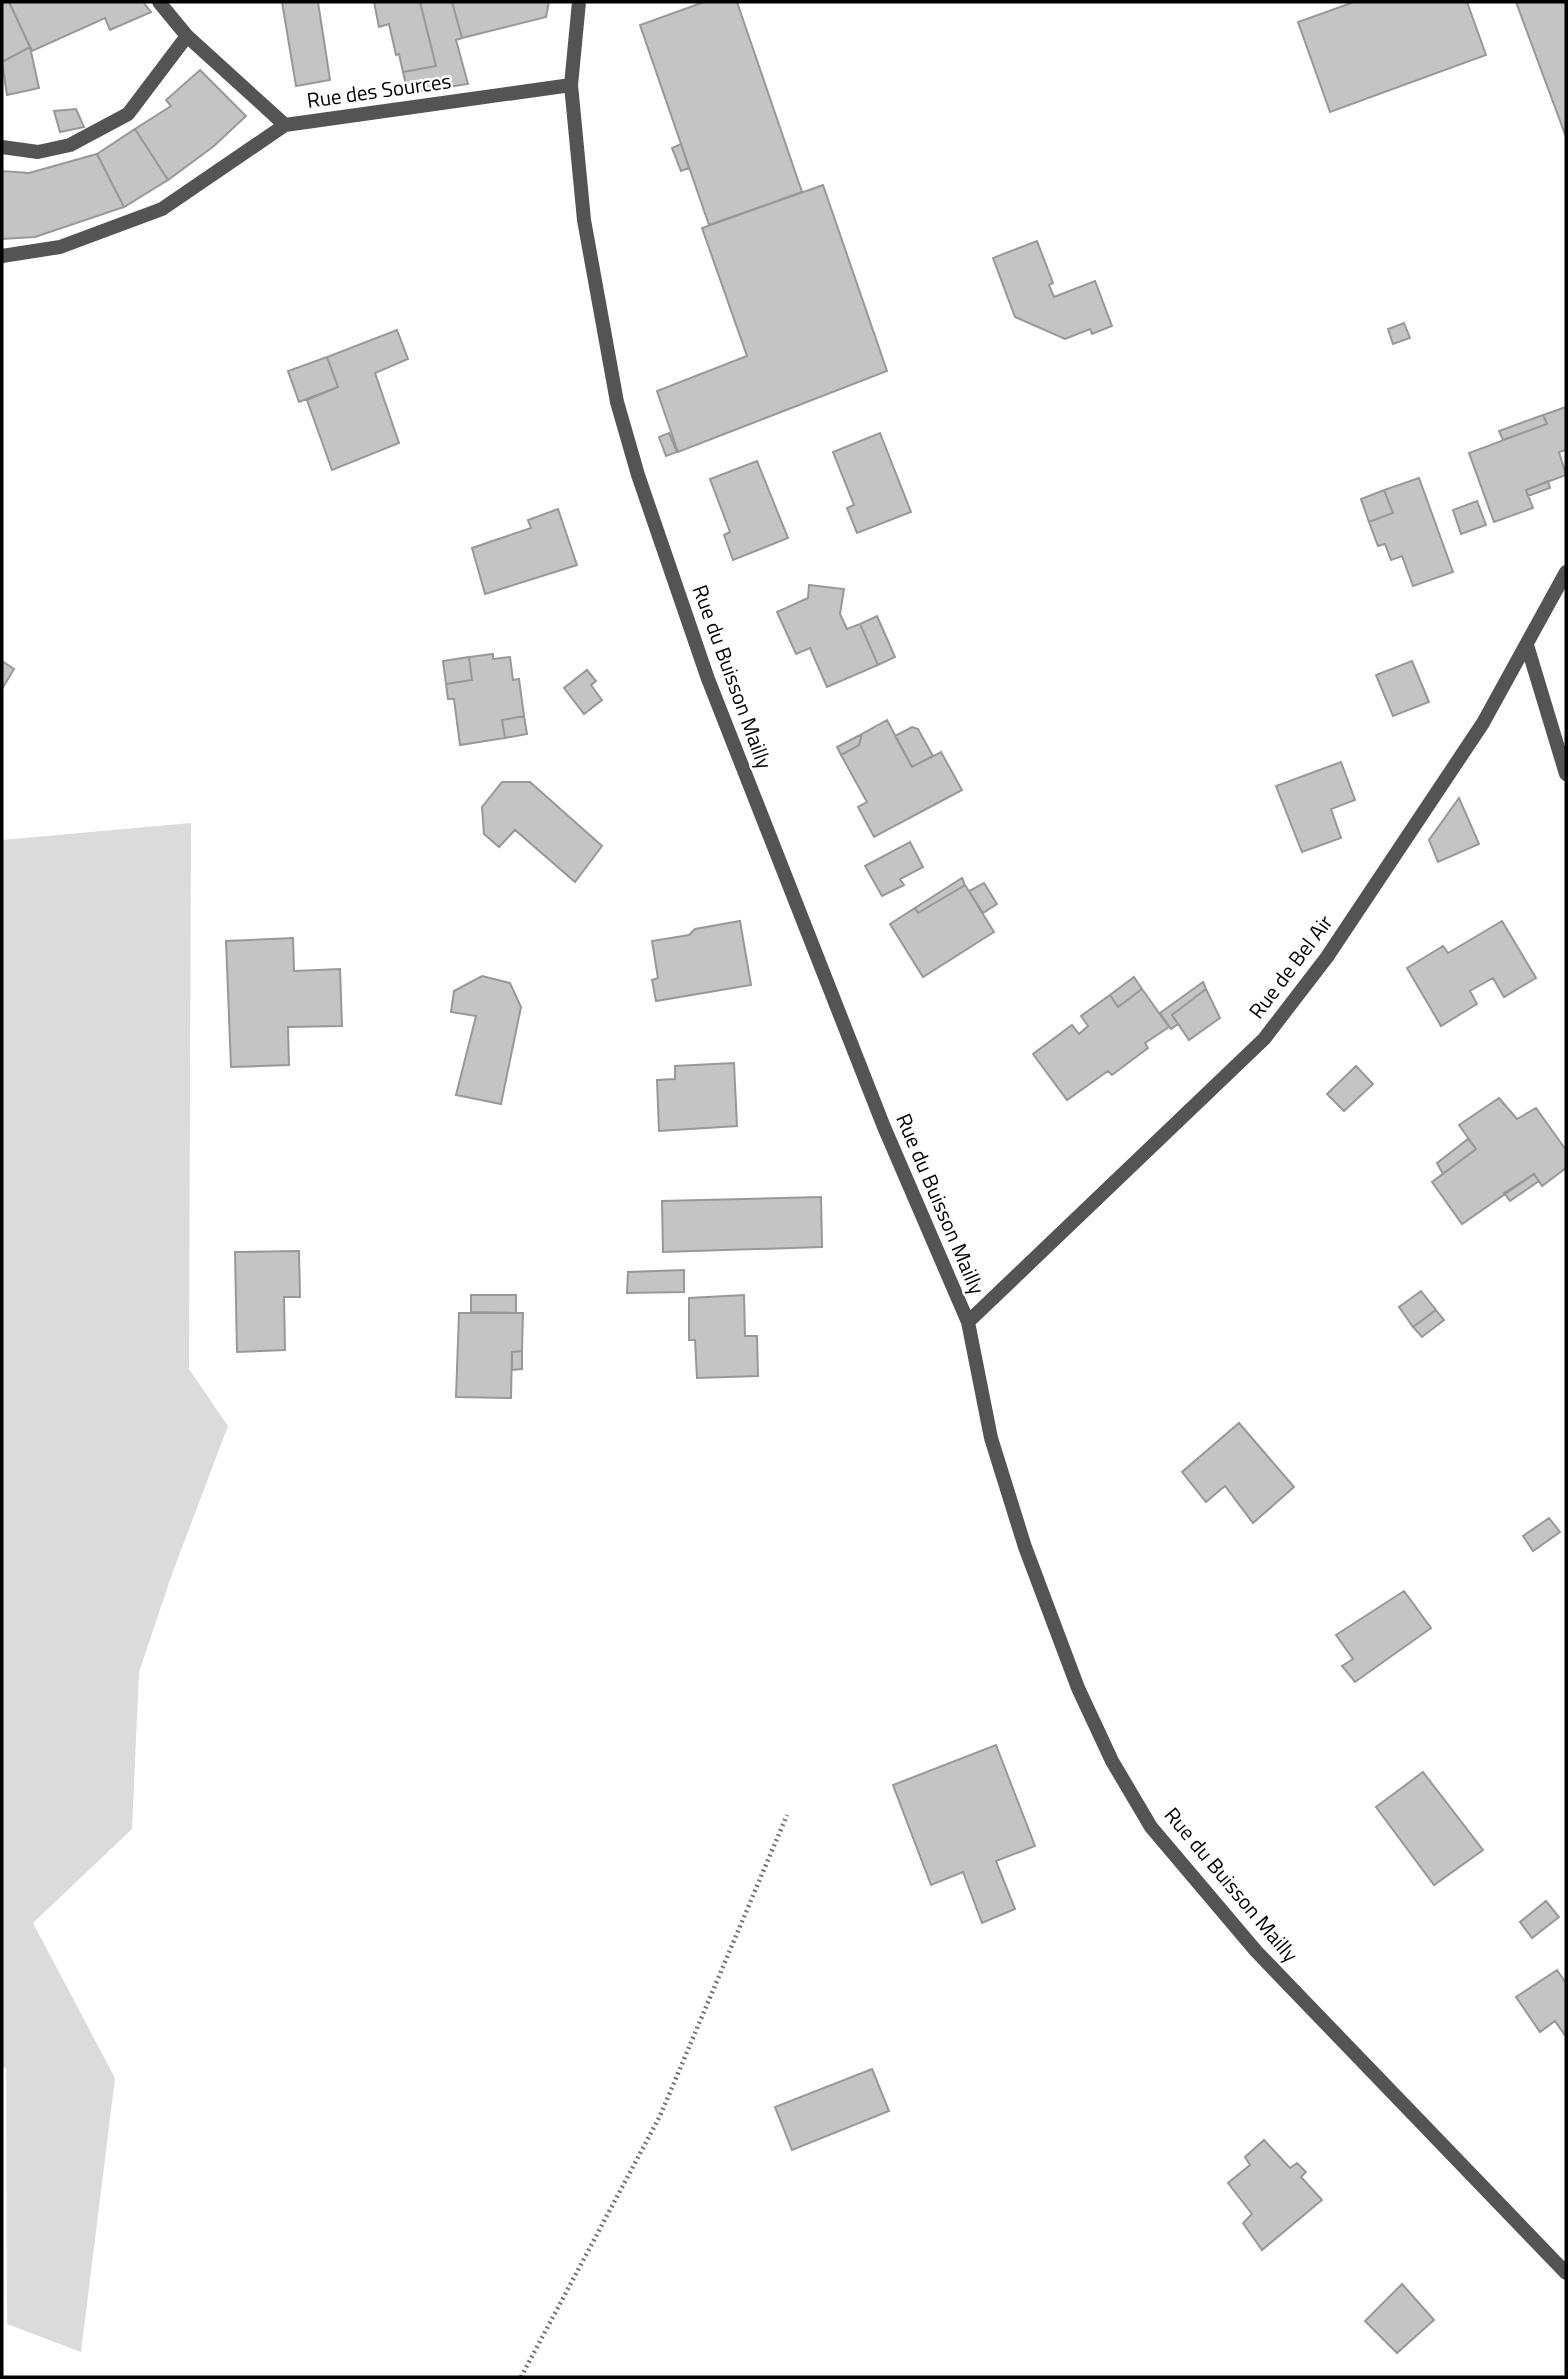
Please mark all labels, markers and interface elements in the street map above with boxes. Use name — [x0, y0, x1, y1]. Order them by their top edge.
street label: Rue des Sources — [305, 64, 453, 116]
street label: Rue du Buisson Mailly — [685, 580, 781, 773]
street label: Rue de Bel Air — [1240, 908, 1340, 1025]
street label: Rue du Buisson Mailly — [888, 1108, 994, 1299]
street label: Rue du Buisson Mailly — [1157, 1800, 1306, 1969]

